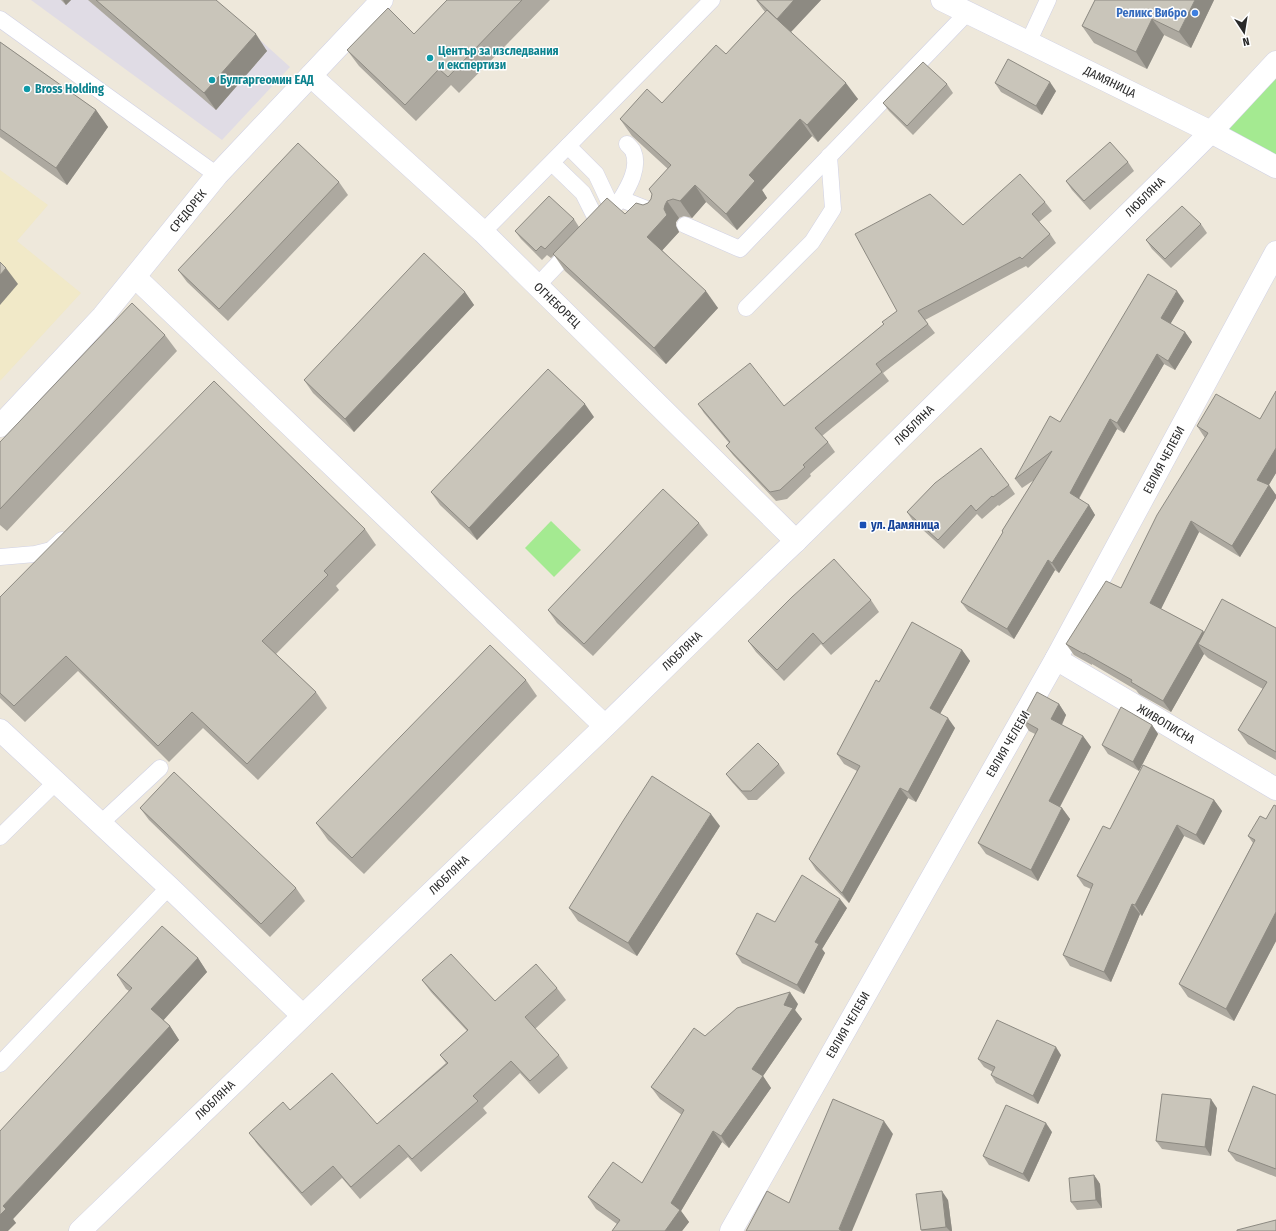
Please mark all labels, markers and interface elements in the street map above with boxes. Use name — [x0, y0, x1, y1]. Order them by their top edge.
place label: Реликс Вибро — [1116, 6, 1188, 20]
marker: Реликс Вибро — [1190, 8, 1200, 18]
north arrow — [1224, 12, 1264, 52]
text: N — [1241, 34, 1251, 48]
place label: Център за изследвания и експертизи — [438, 44, 559, 72]
marker: Център за изследвания и експертизи — [425, 53, 435, 63]
street label: ДАМЯНИЦА — [1081, 63, 1139, 101]
place label: Булгаргеомин ЕАД — [220, 73, 314, 87]
marker: Булгаргеомин ЕАД — [207, 75, 217, 85]
place label: Bross Holding — [35, 82, 104, 96]
marker: Bross Holding — [22, 84, 32, 94]
street label: ЛЮБЛЯНА — [1122, 174, 1168, 220]
street label: СРЕДОРЕК — [167, 186, 210, 235]
street label: ОГНЕБОРЕЦ — [531, 279, 583, 331]
street label: ЛЮБЛЯНА — [891, 402, 937, 448]
street label: ЕВЛИЯ ЧЕЛЕБИ — [1140, 424, 1188, 496]
place label: ул. Дамяница — [870, 518, 940, 532]
marker: ул. Дамяница — [858, 520, 868, 530]
street label: ЛЮБЛЯНА — [659, 628, 705, 673]
street label: ЖИВОПИСНА — [1135, 701, 1198, 747]
street label: ЕВЛИЯ ЧЕЛЕБИ — [983, 708, 1033, 780]
street label: ЛЮБЛЯНА — [426, 852, 472, 897]
street label: ЕВЛИЯ ЧЕЛЕБИ — [823, 989, 873, 1061]
street label: ЛЮБЛЯНА — [192, 1077, 238, 1122]

